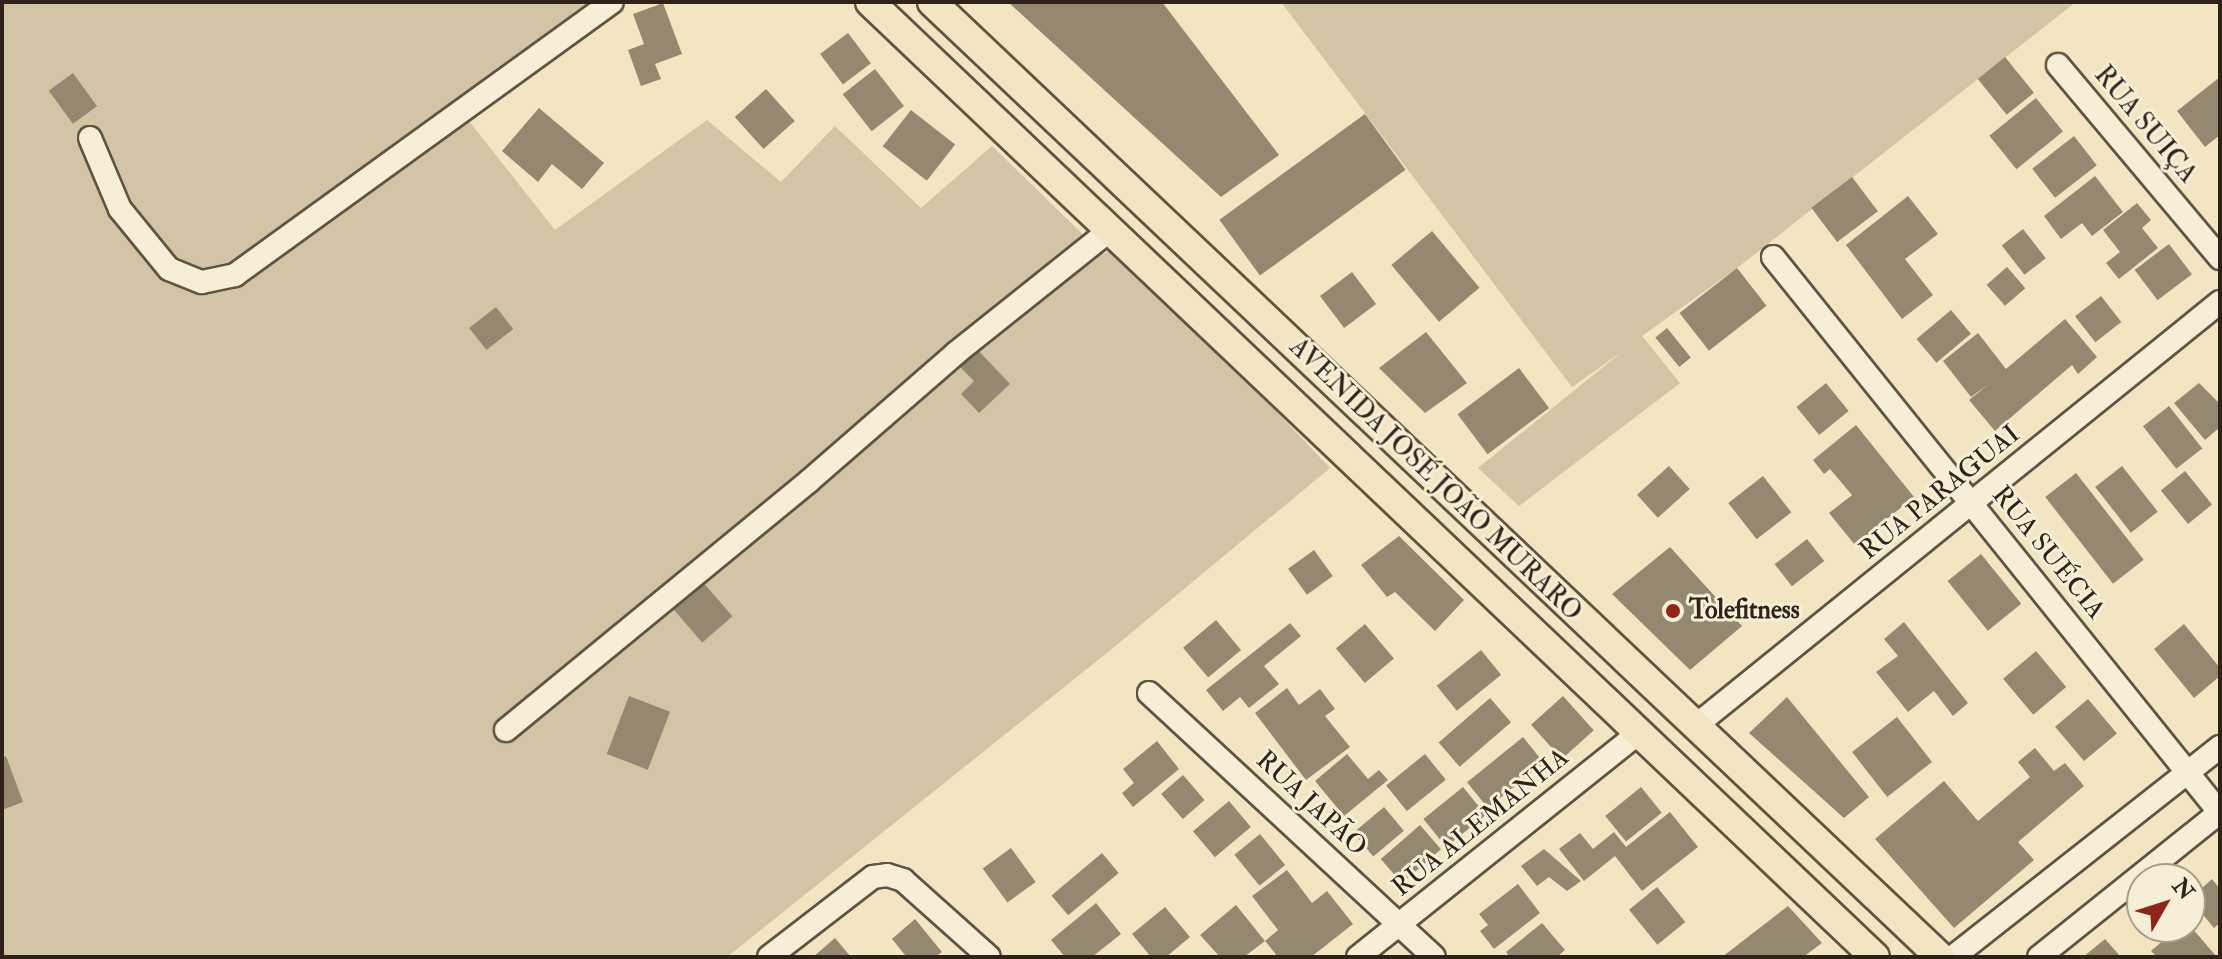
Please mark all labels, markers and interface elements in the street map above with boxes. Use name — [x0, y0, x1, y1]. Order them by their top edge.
street label: RUA SUIÇA — [2087, 60, 2203, 190]
street label: AVENIDA JOSÉ JOÃO MURARO — [1282, 332, 1588, 628]
street label: RUA PARAGUAI — [1854, 419, 2026, 567]
street label: RUA SUÉCIA — [1985, 480, 2111, 626]
place label: Tolefitness — [1689, 595, 1800, 627]
marker: Tolefitness — [1664, 602, 1682, 620]
street label: RUA ALEMANHA — [1387, 742, 1575, 904]
street label: RUA JAPÃO — [1249, 745, 1373, 863]
north arrow — [2126, 863, 2206, 943]
text: N — [2166, 873, 2200, 906]

